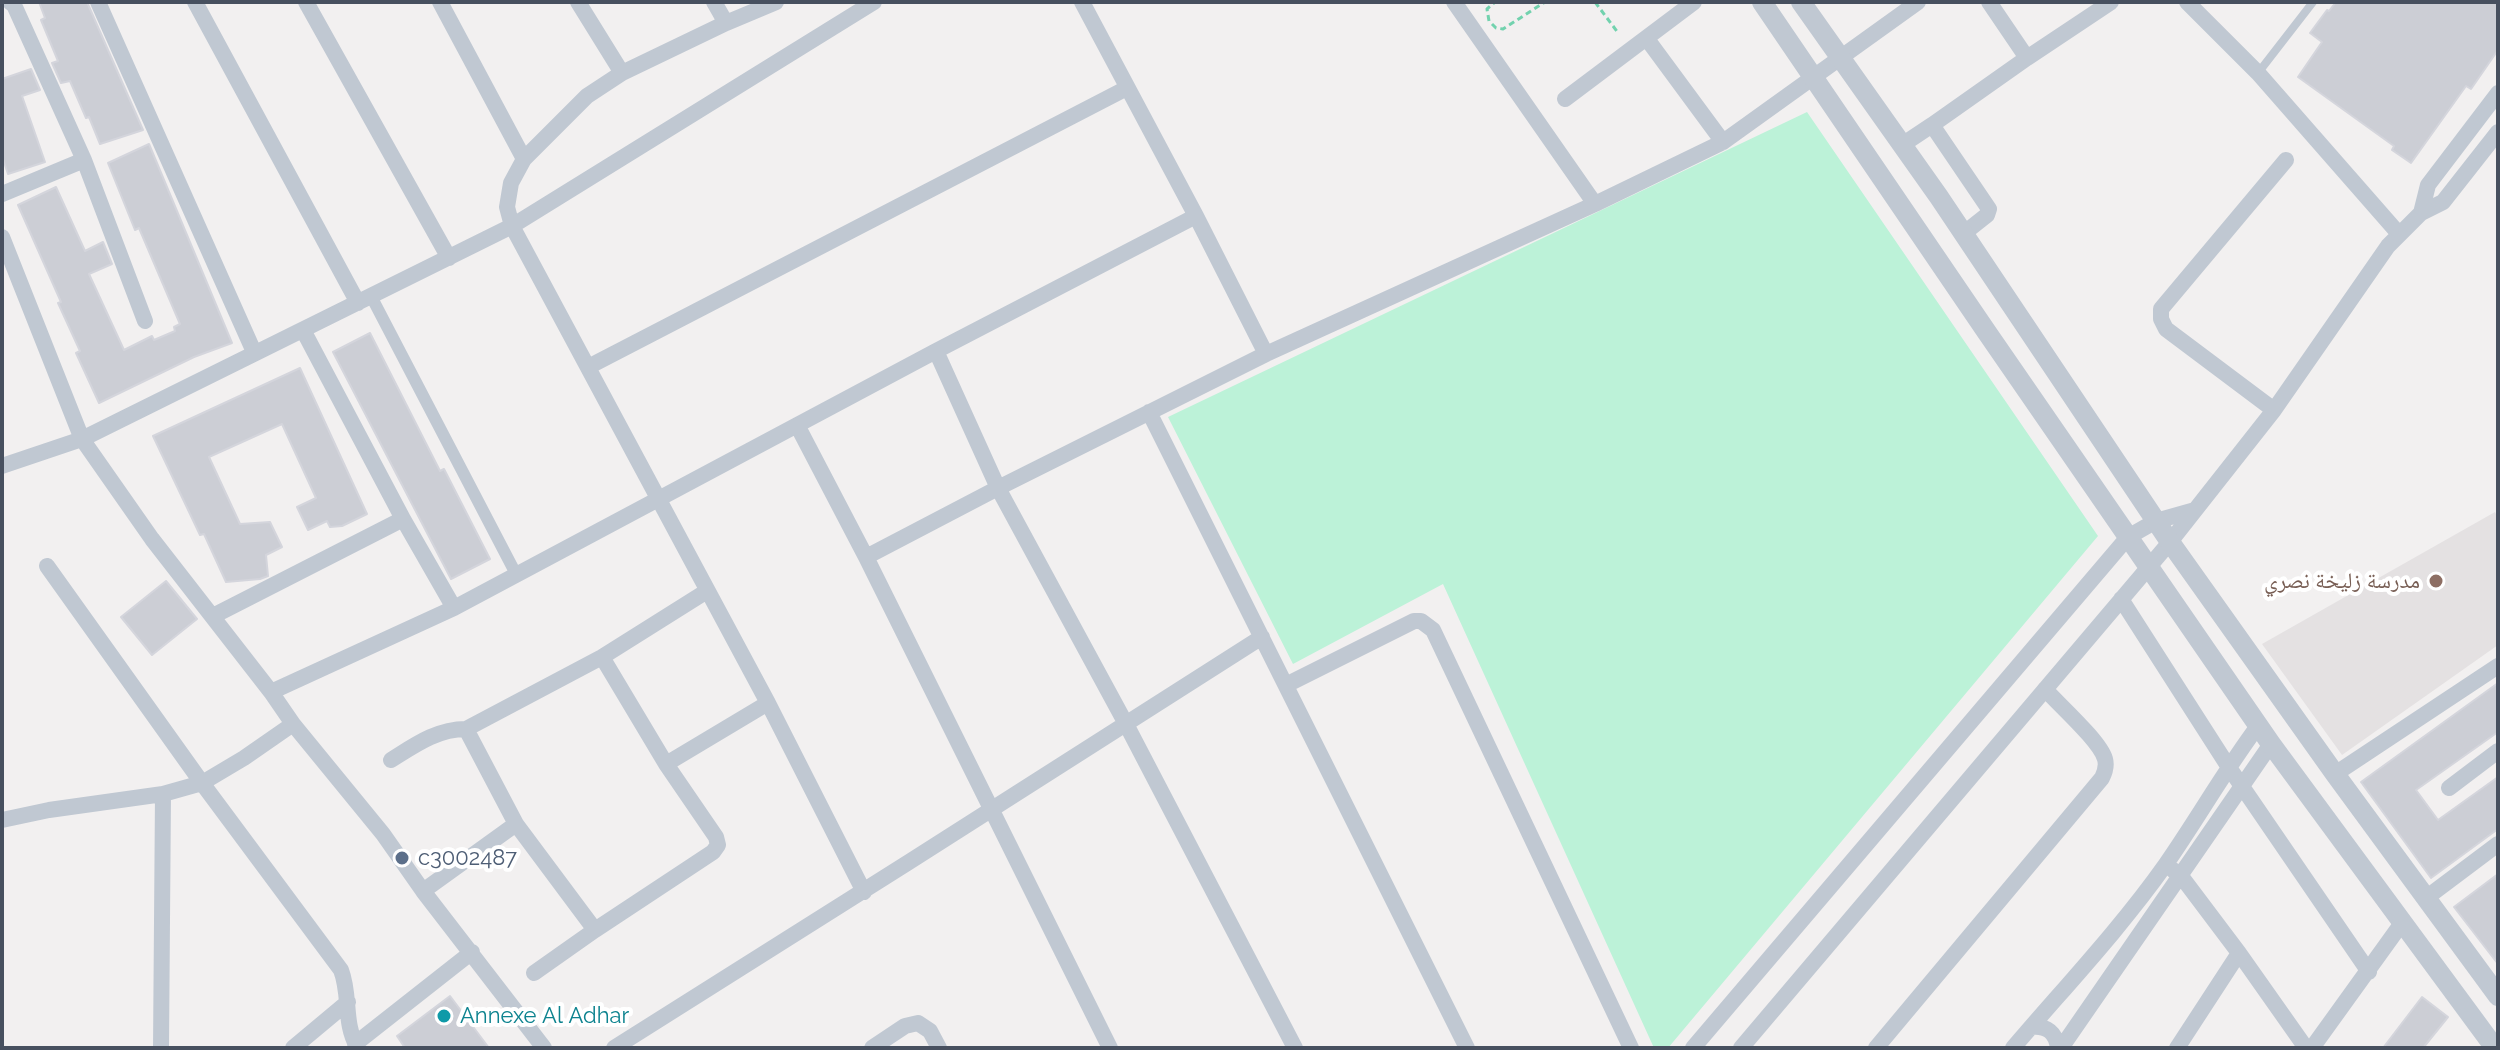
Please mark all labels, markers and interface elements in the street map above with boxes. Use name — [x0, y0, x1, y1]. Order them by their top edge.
place label: مدرسة زليخة نصري — [2264, 568, 2420, 594]
marker: مدرسة زليخة نصري — [2427, 572, 2445, 590]
place label: c3002487 — [418, 845, 517, 871]
marker: c3002487 — [393, 849, 411, 867]
place label: Annexe Al Adhar — [460, 1003, 629, 1029]
marker: Annexe Al Adhar — [435, 1007, 453, 1025]

